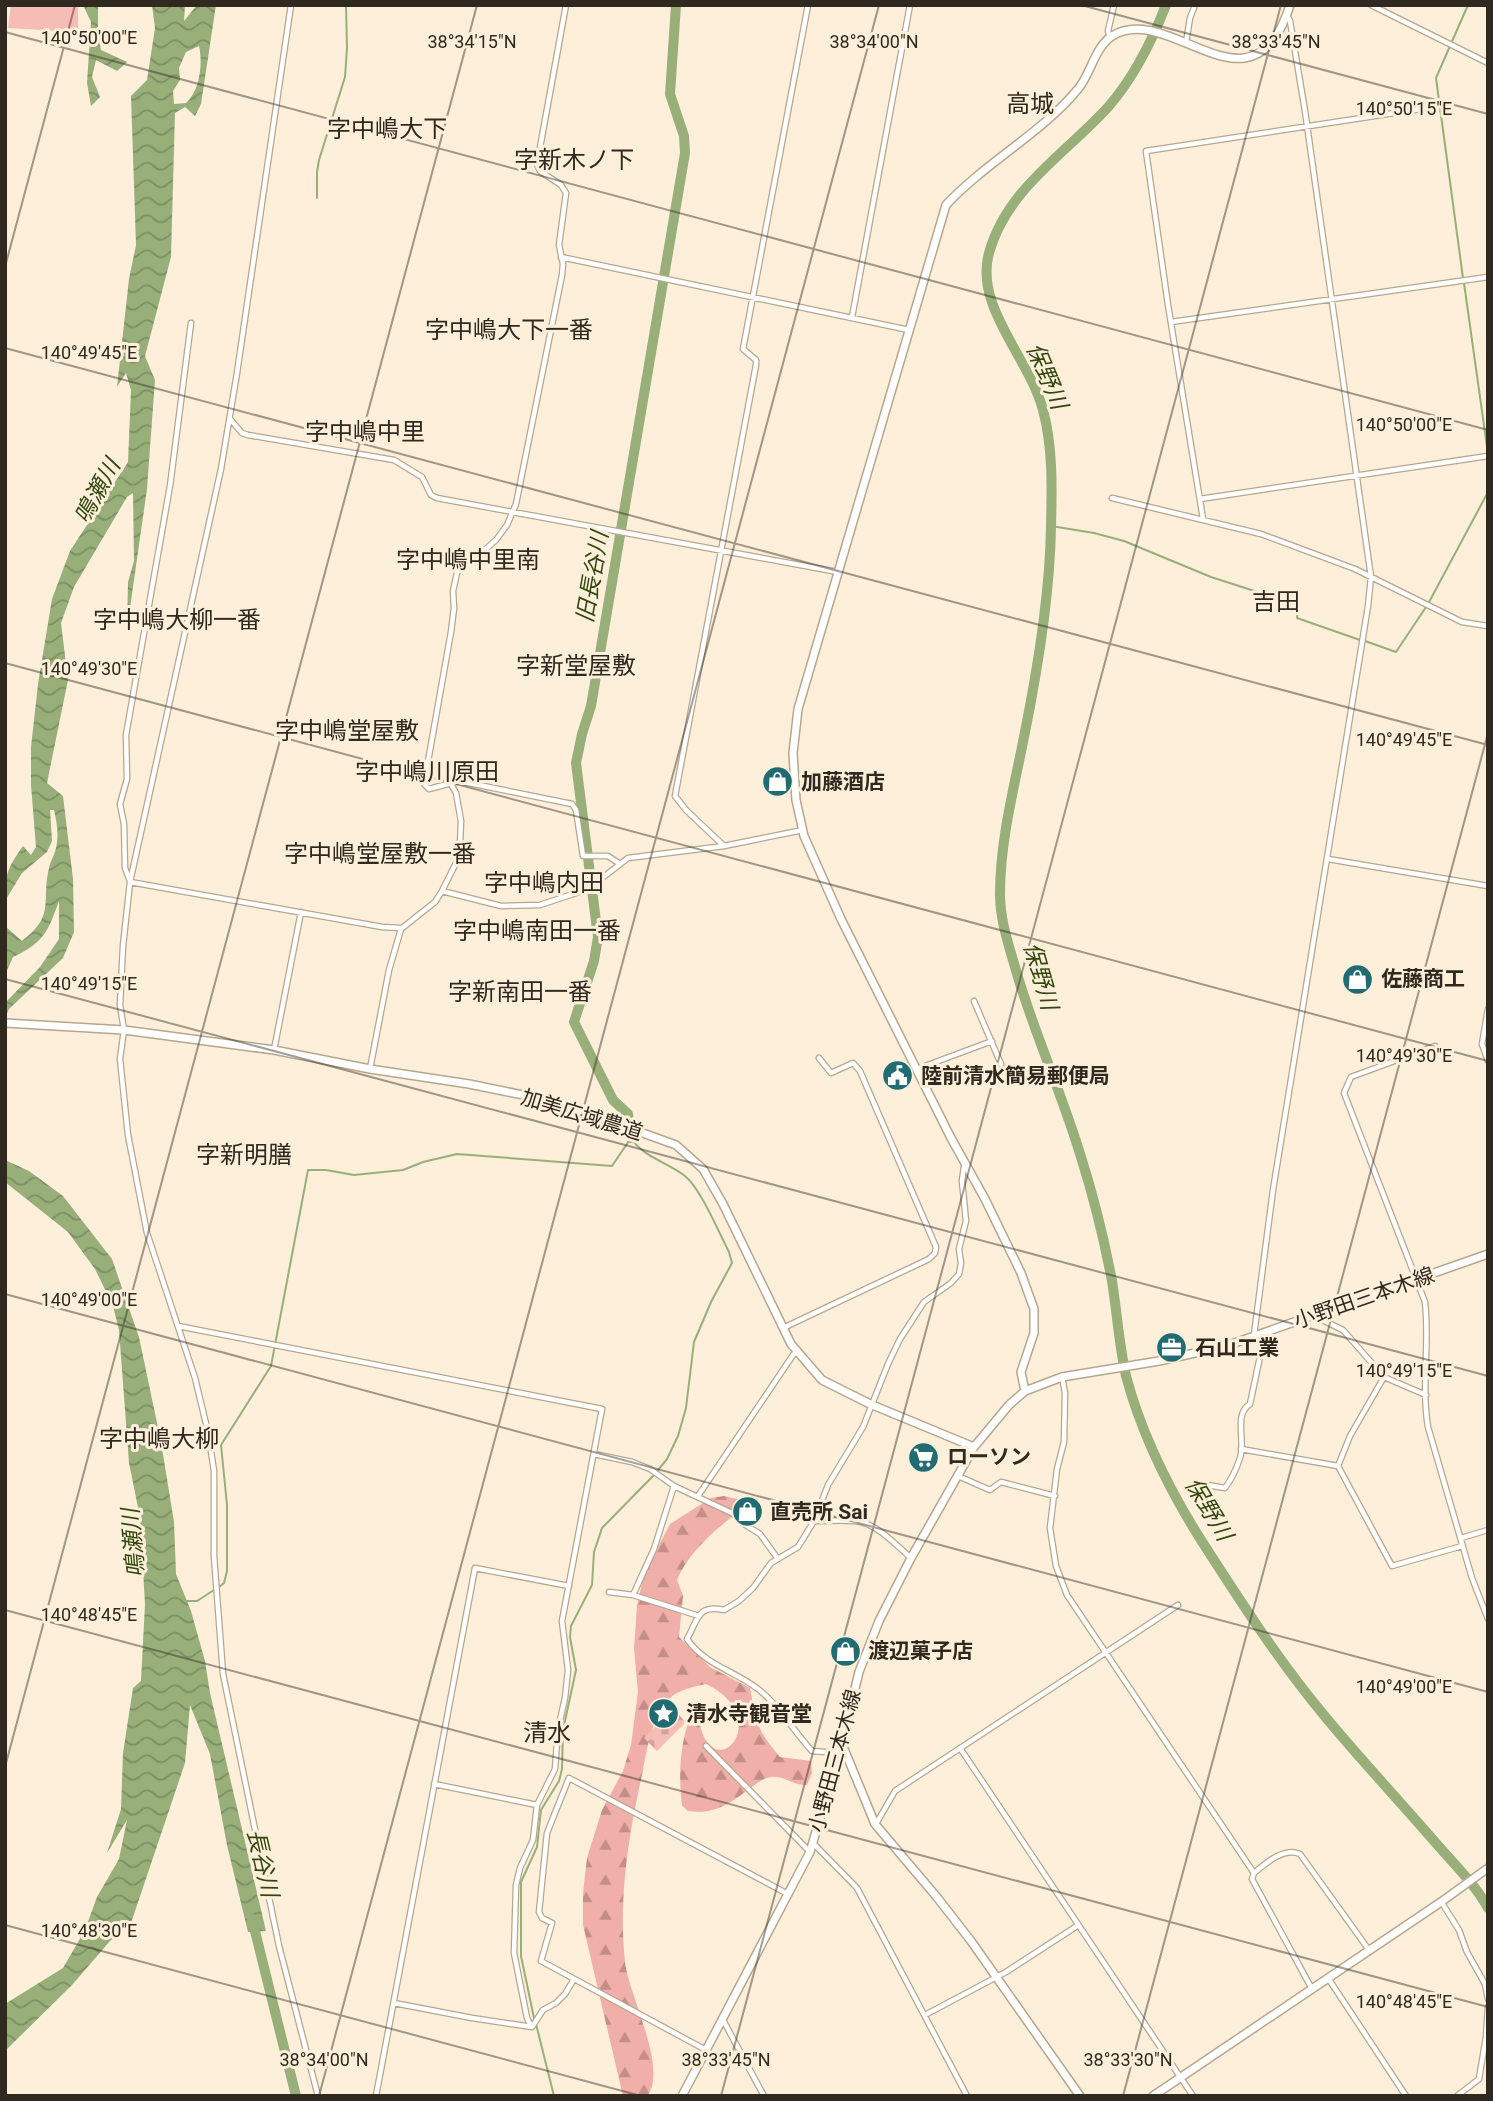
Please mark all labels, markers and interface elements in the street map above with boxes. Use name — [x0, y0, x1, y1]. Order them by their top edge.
text: 140°50'00"E — [41, 27, 137, 48]
text: 38°34'15"N — [427, 31, 517, 52]
text: 38°34'00"N — [829, 31, 919, 52]
text: 38°33'45"N — [1231, 31, 1321, 52]
district label: 高城 — [1006, 90, 1054, 118]
text: 140°50'15"E — [1356, 98, 1452, 119]
district label: 字中嶋大下 — [327, 115, 447, 143]
district label: 字新木ノ下 — [514, 146, 634, 174]
district label: 字中嶋大下一番 — [425, 316, 593, 344]
water label: 保野川 — [1021, 339, 1074, 416]
text: 140°49'45"E — [41, 342, 137, 363]
text: 140°50'00"E — [1356, 414, 1452, 435]
district label: 字中嶋中里 — [305, 418, 425, 446]
water label: 鳴瀬川 — [69, 452, 127, 528]
water label: 旧長谷川 — [571, 526, 614, 625]
district label: 字中嶋中里南 — [396, 546, 540, 574]
district label: 吉田 — [1252, 588, 1300, 616]
district label: 字中嶋大柳一番 — [93, 606, 261, 634]
district label: 字新堂屋敷 — [516, 652, 636, 680]
text: 140°49'30"E — [41, 658, 137, 679]
district label: 字中嶋堂屋敷 — [275, 717, 419, 745]
text: 140°49'45"E — [1356, 729, 1452, 750]
district label: 字中嶋川原田 — [355, 758, 499, 786]
shop icon: 加藤酒店 — [761, 765, 795, 799]
place label: 加藤酒店 — [801, 770, 885, 794]
district label: 字中嶋堂屋敷一番 — [284, 840, 476, 868]
district label: 字中嶋内田 — [484, 869, 604, 897]
district label: 字中嶋南田一番 — [453, 917, 621, 945]
water label: 保野川 — [1018, 939, 1064, 1016]
shop icon: 佐藤商工 — [1341, 962, 1375, 996]
place label: 佐藤商工 — [1381, 967, 1465, 991]
text: 140°49'15"E — [41, 973, 137, 994]
district label: 字新南田一番 — [448, 978, 592, 1006]
text: 140°49'30"E — [1356, 1045, 1452, 1066]
public building icon: 陸前清水簡易郵便局 — [881, 1059, 915, 1093]
place label: 陸前清水簡易郵便局 — [921, 1064, 1110, 1088]
street label: 加美広域農道 — [518, 1085, 646, 1145]
district label: 字新明膳 — [196, 1141, 292, 1169]
street label: 小野田三本木線 — [1291, 1263, 1437, 1333]
text: 140°49'00"E — [41, 1289, 137, 1310]
office icon: 石山工業 — [1155, 1331, 1189, 1365]
place label: 石山工業 — [1195, 1336, 1279, 1360]
text: 140°49'15"E — [1356, 1360, 1452, 1381]
district label: 字中嶋大柳 — [99, 1425, 219, 1453]
supermarket icon: ローソン — [907, 1440, 941, 1474]
place label: ローソン — [947, 1445, 1031, 1469]
water label: 保野川 — [1179, 1473, 1239, 1548]
shop icon: 直売所 Sai — [730, 1495, 764, 1529]
place label: 直売所 Sai — [770, 1500, 868, 1524]
water label: 鳴瀬川 — [117, 1504, 150, 1579]
text: 140°48'45"E — [41, 1604, 137, 1625]
shop icon: 渡辺菓子店 — [828, 1634, 862, 1668]
place label: 渡辺菓子店 — [868, 1639, 973, 1663]
text: 140°49'00"E — [1356, 1676, 1452, 1697]
street label: 小野田三本木線 — [804, 1687, 866, 1835]
place icon: 清水寺観音堂 — [646, 1697, 680, 1731]
place label: 清水寺観音堂 — [686, 1702, 812, 1726]
district label: 清水 — [523, 1719, 571, 1747]
water label: 長谷川 — [242, 1826, 284, 1903]
text: 140°48'30"E — [41, 1920, 137, 1941]
text: 140°48'45"E — [1356, 1991, 1452, 2012]
text: 38°34'00"N — [279, 2049, 369, 2070]
text: 38°33'45"N — [681, 2049, 771, 2070]
text: 38°33'30"N — [1083, 2049, 1173, 2070]

